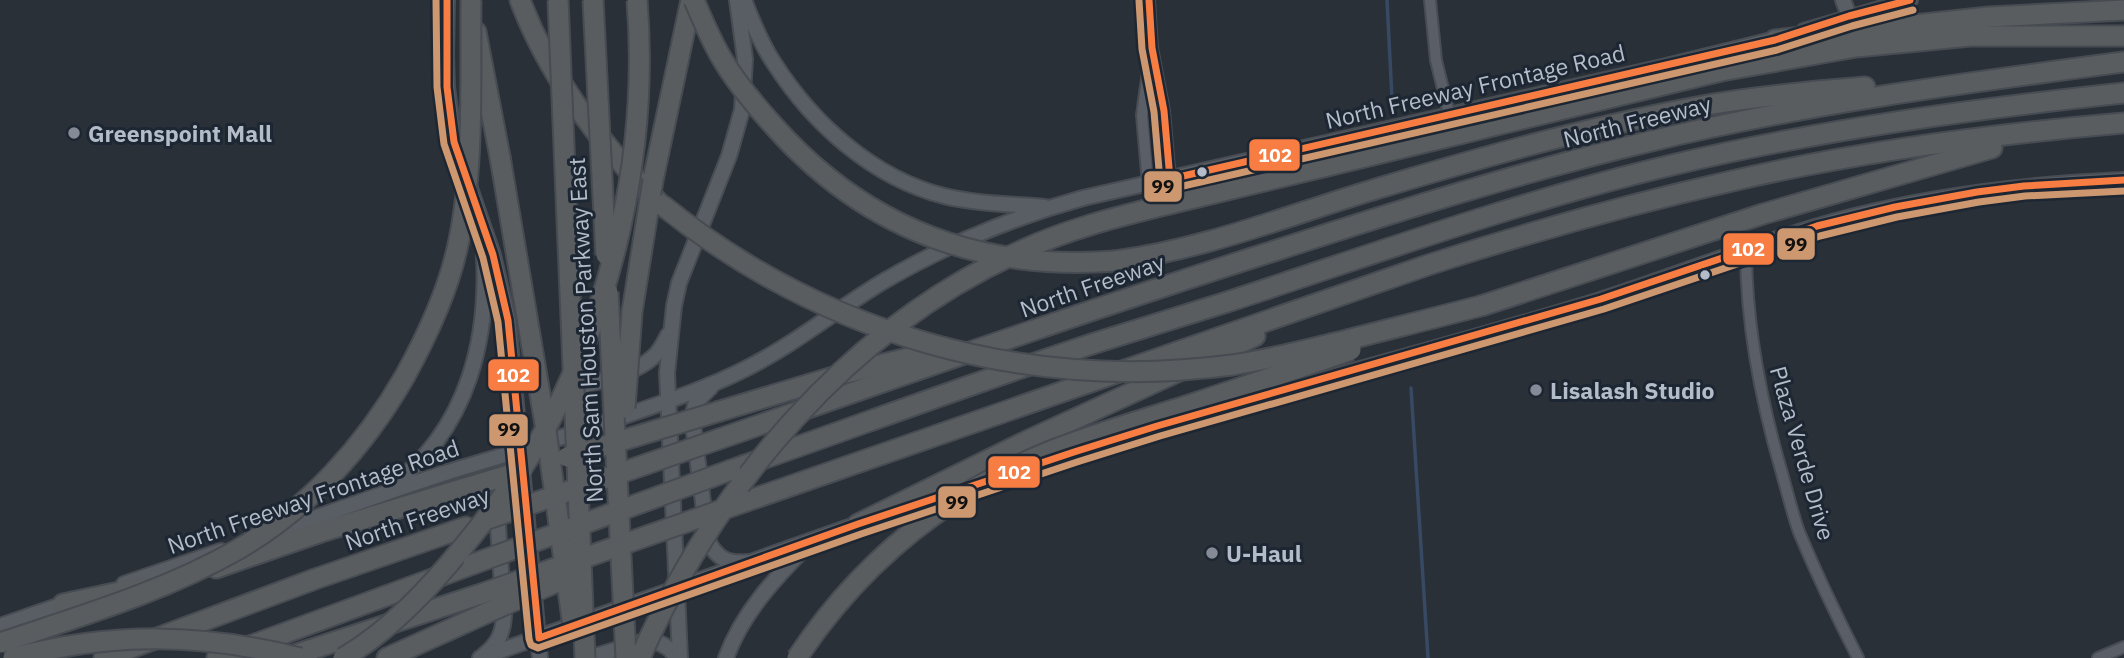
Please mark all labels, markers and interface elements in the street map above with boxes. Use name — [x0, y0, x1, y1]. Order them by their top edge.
street label: North Freeway Frontage Road — [1322, 37, 1628, 135]
street label: North Freeway — [1560, 88, 1714, 154]
place label: Greenspoint Mall — [88, 118, 272, 148]
marker: Greenspoint Mall — [66, 125, 82, 141]
line badge: 102 — [1248, 138, 1301, 172]
text: 102 — [1258, 143, 1292, 167]
street label: North Sam Houston Parkway East — [561, 157, 609, 503]
unlabelled marker — [1195, 165, 1209, 179]
line badge: 99 — [1143, 170, 1183, 203]
text: 99 — [1152, 174, 1174, 198]
line badge: 99 — [1776, 227, 1816, 261]
line badge: 102 — [1722, 232, 1775, 266]
text: 99 — [1785, 232, 1807, 256]
text: 102 — [1731, 237, 1765, 261]
street label: North Freeway — [1016, 246, 1169, 324]
unlabelled marker — [1698, 268, 1712, 282]
line badge: 102 — [487, 358, 540, 392]
street label: Plaza Verde Drive — [1764, 362, 1842, 544]
text: 102 — [496, 363, 530, 387]
place label: Lisalash Studio — [1550, 375, 1715, 405]
marker: Lisalash Studio — [1528, 382, 1544, 398]
line badge: 99 — [488, 413, 529, 447]
text: 99 — [498, 417, 520, 441]
street label: North Freeway Frontage Road — [164, 433, 462, 559]
line badge: 102 — [987, 455, 1041, 489]
text: 102 — [997, 460, 1031, 484]
street label: North Freeway — [341, 480, 493, 556]
line badge: 99 — [937, 485, 977, 519]
text: 99 — [946, 490, 968, 514]
place label: U-Haul — [1226, 538, 1302, 568]
marker: U-Haul — [1204, 545, 1220, 561]

